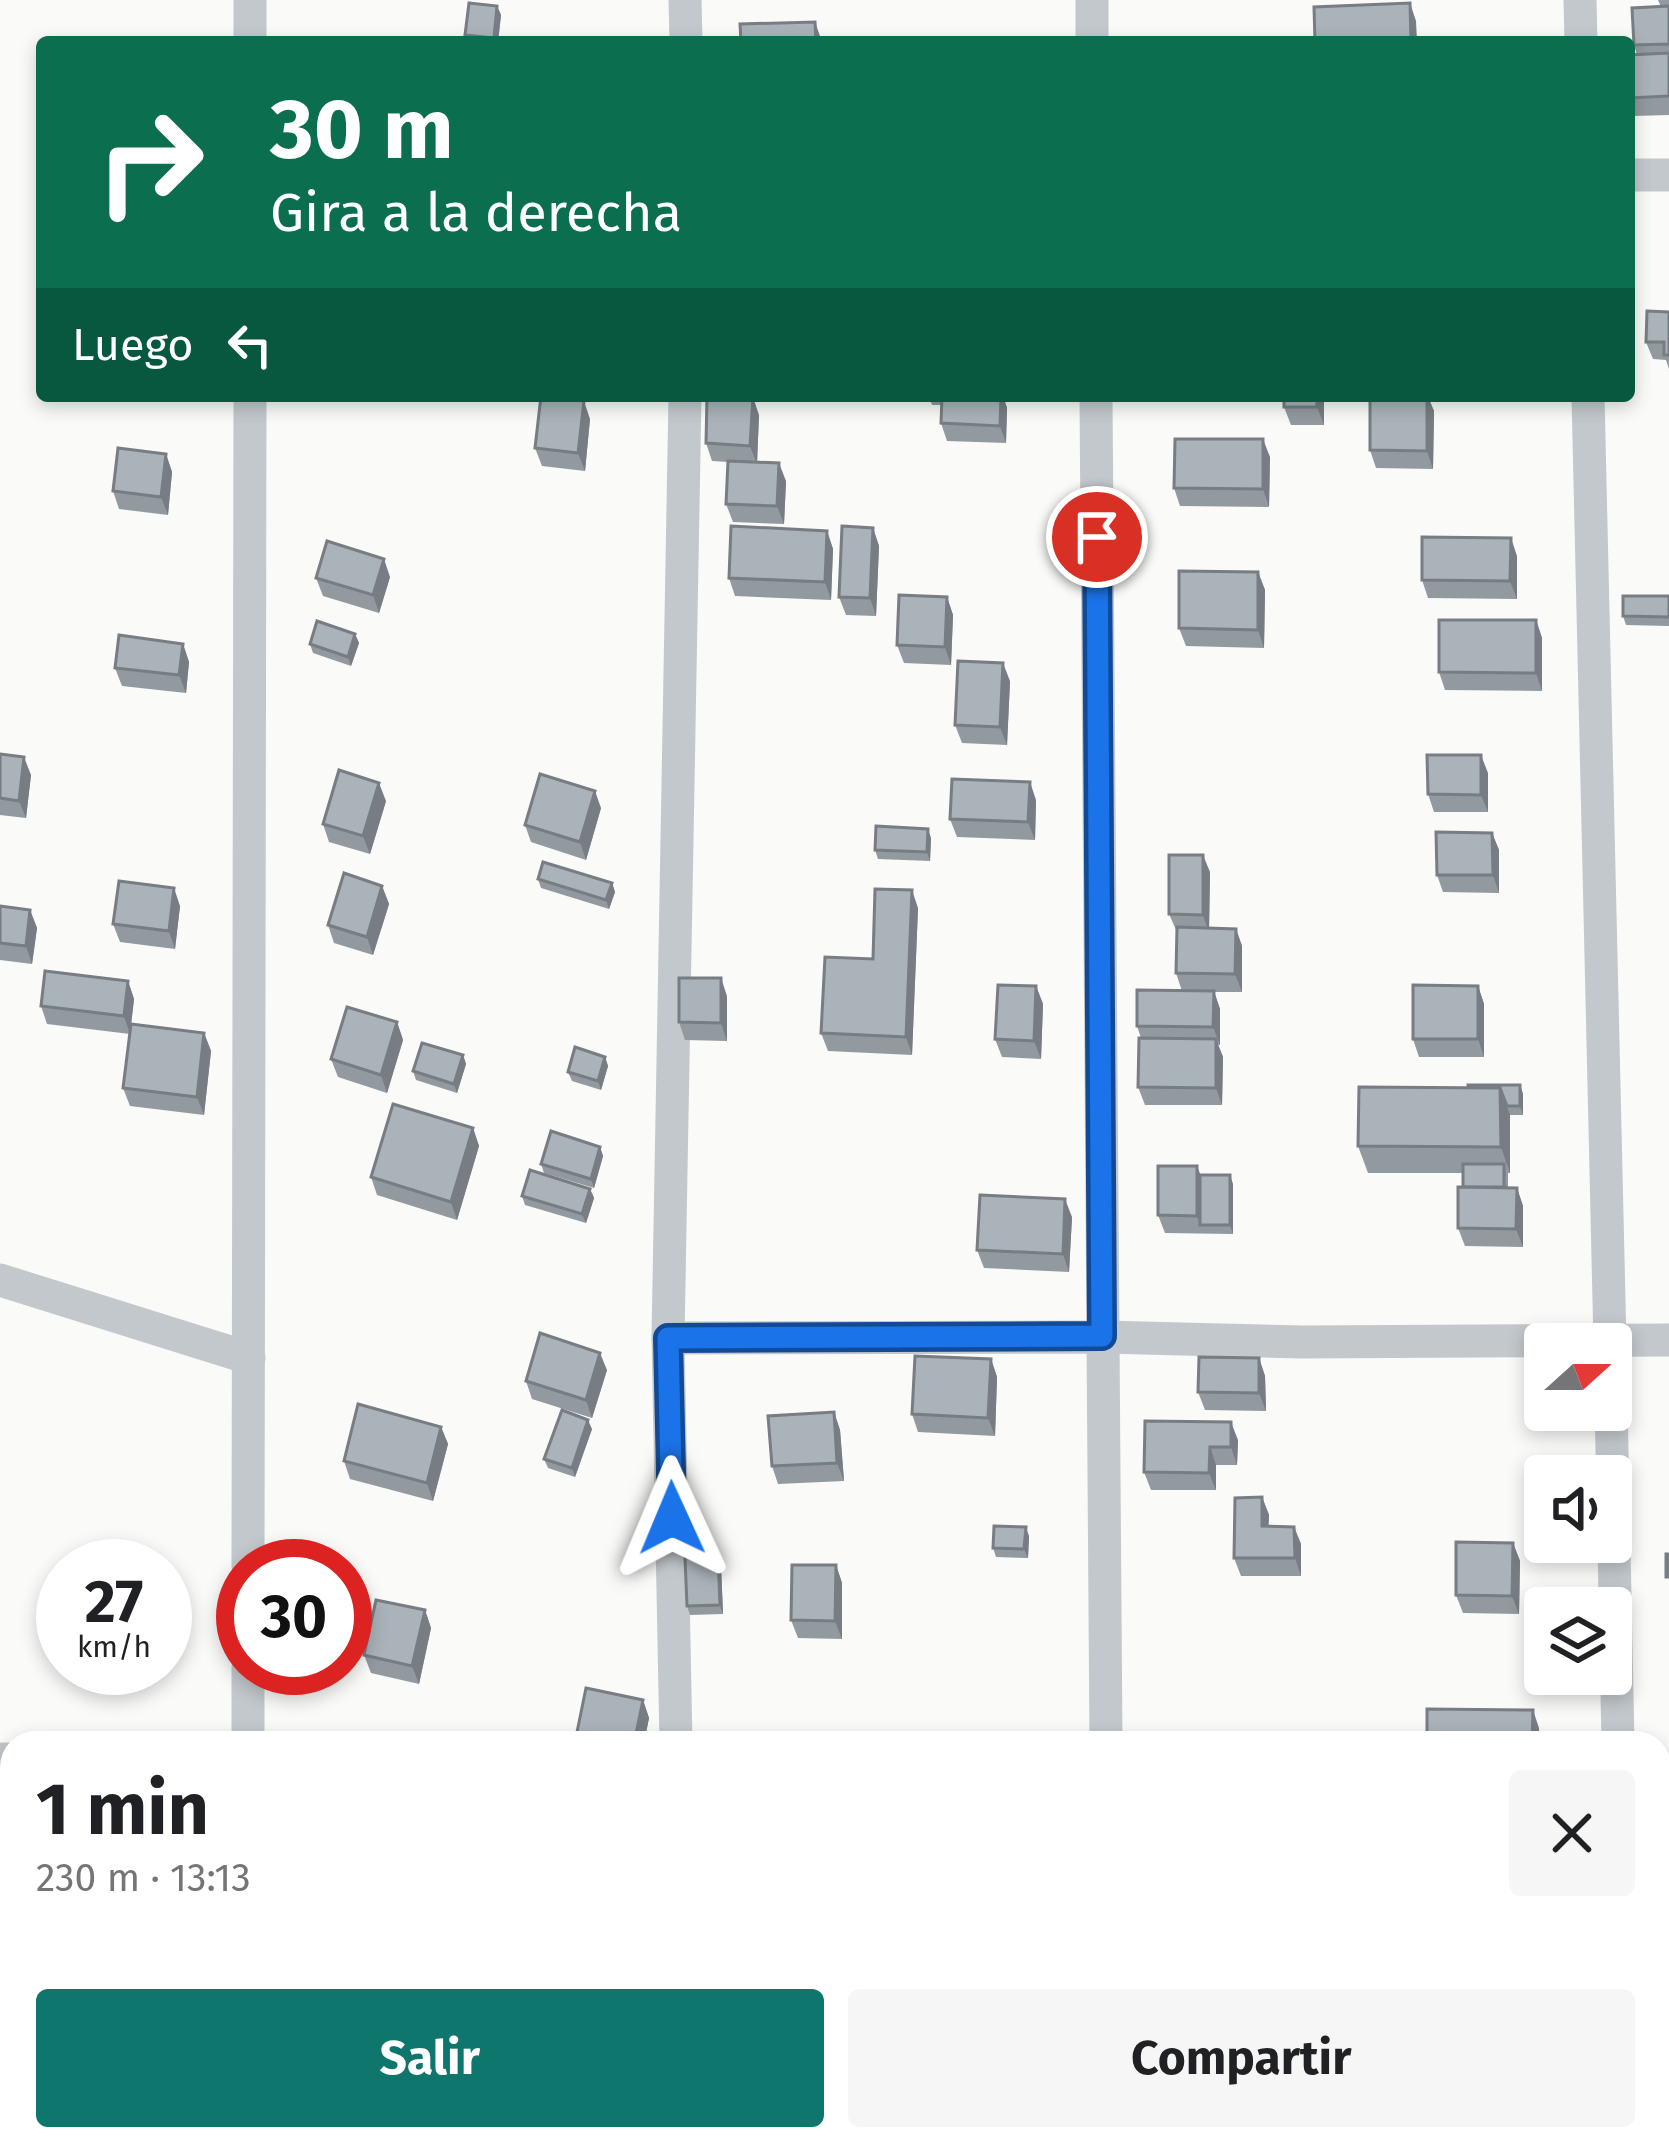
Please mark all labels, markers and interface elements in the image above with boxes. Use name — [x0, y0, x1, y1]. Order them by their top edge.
text: 30 m — [270, 79, 454, 180]
icon: right — [72, 84, 228, 240]
text: Gira a la derecha — [270, 181, 682, 245]
icon: left — [217, 312, 283, 378]
text: Luego — [72, 318, 193, 372]
pin — [1046, 486, 1148, 588]
icon: arrive — [1064, 504, 1130, 570]
north arrow — [1524, 1323, 1632, 1431]
map controls — [1524, 1323, 1632, 1695]
position arrow — [609, 1455, 735, 1581]
button: sound — [1524, 1455, 1632, 1563]
speed limit sign: 30 — [216, 1539, 372, 1695]
text: 27 — [85, 1566, 143, 1638]
button: layers — [1524, 1587, 1632, 1695]
text: km/h — [77, 1629, 151, 1665]
text: 1 min — [36, 1767, 209, 1853]
button: close — [1509, 1770, 1635, 1896]
text: 230 m · 13:13 — [36, 1855, 251, 1901]
button: Salir — [36, 1989, 824, 2127]
button: Compartir — [848, 1989, 1635, 2127]

